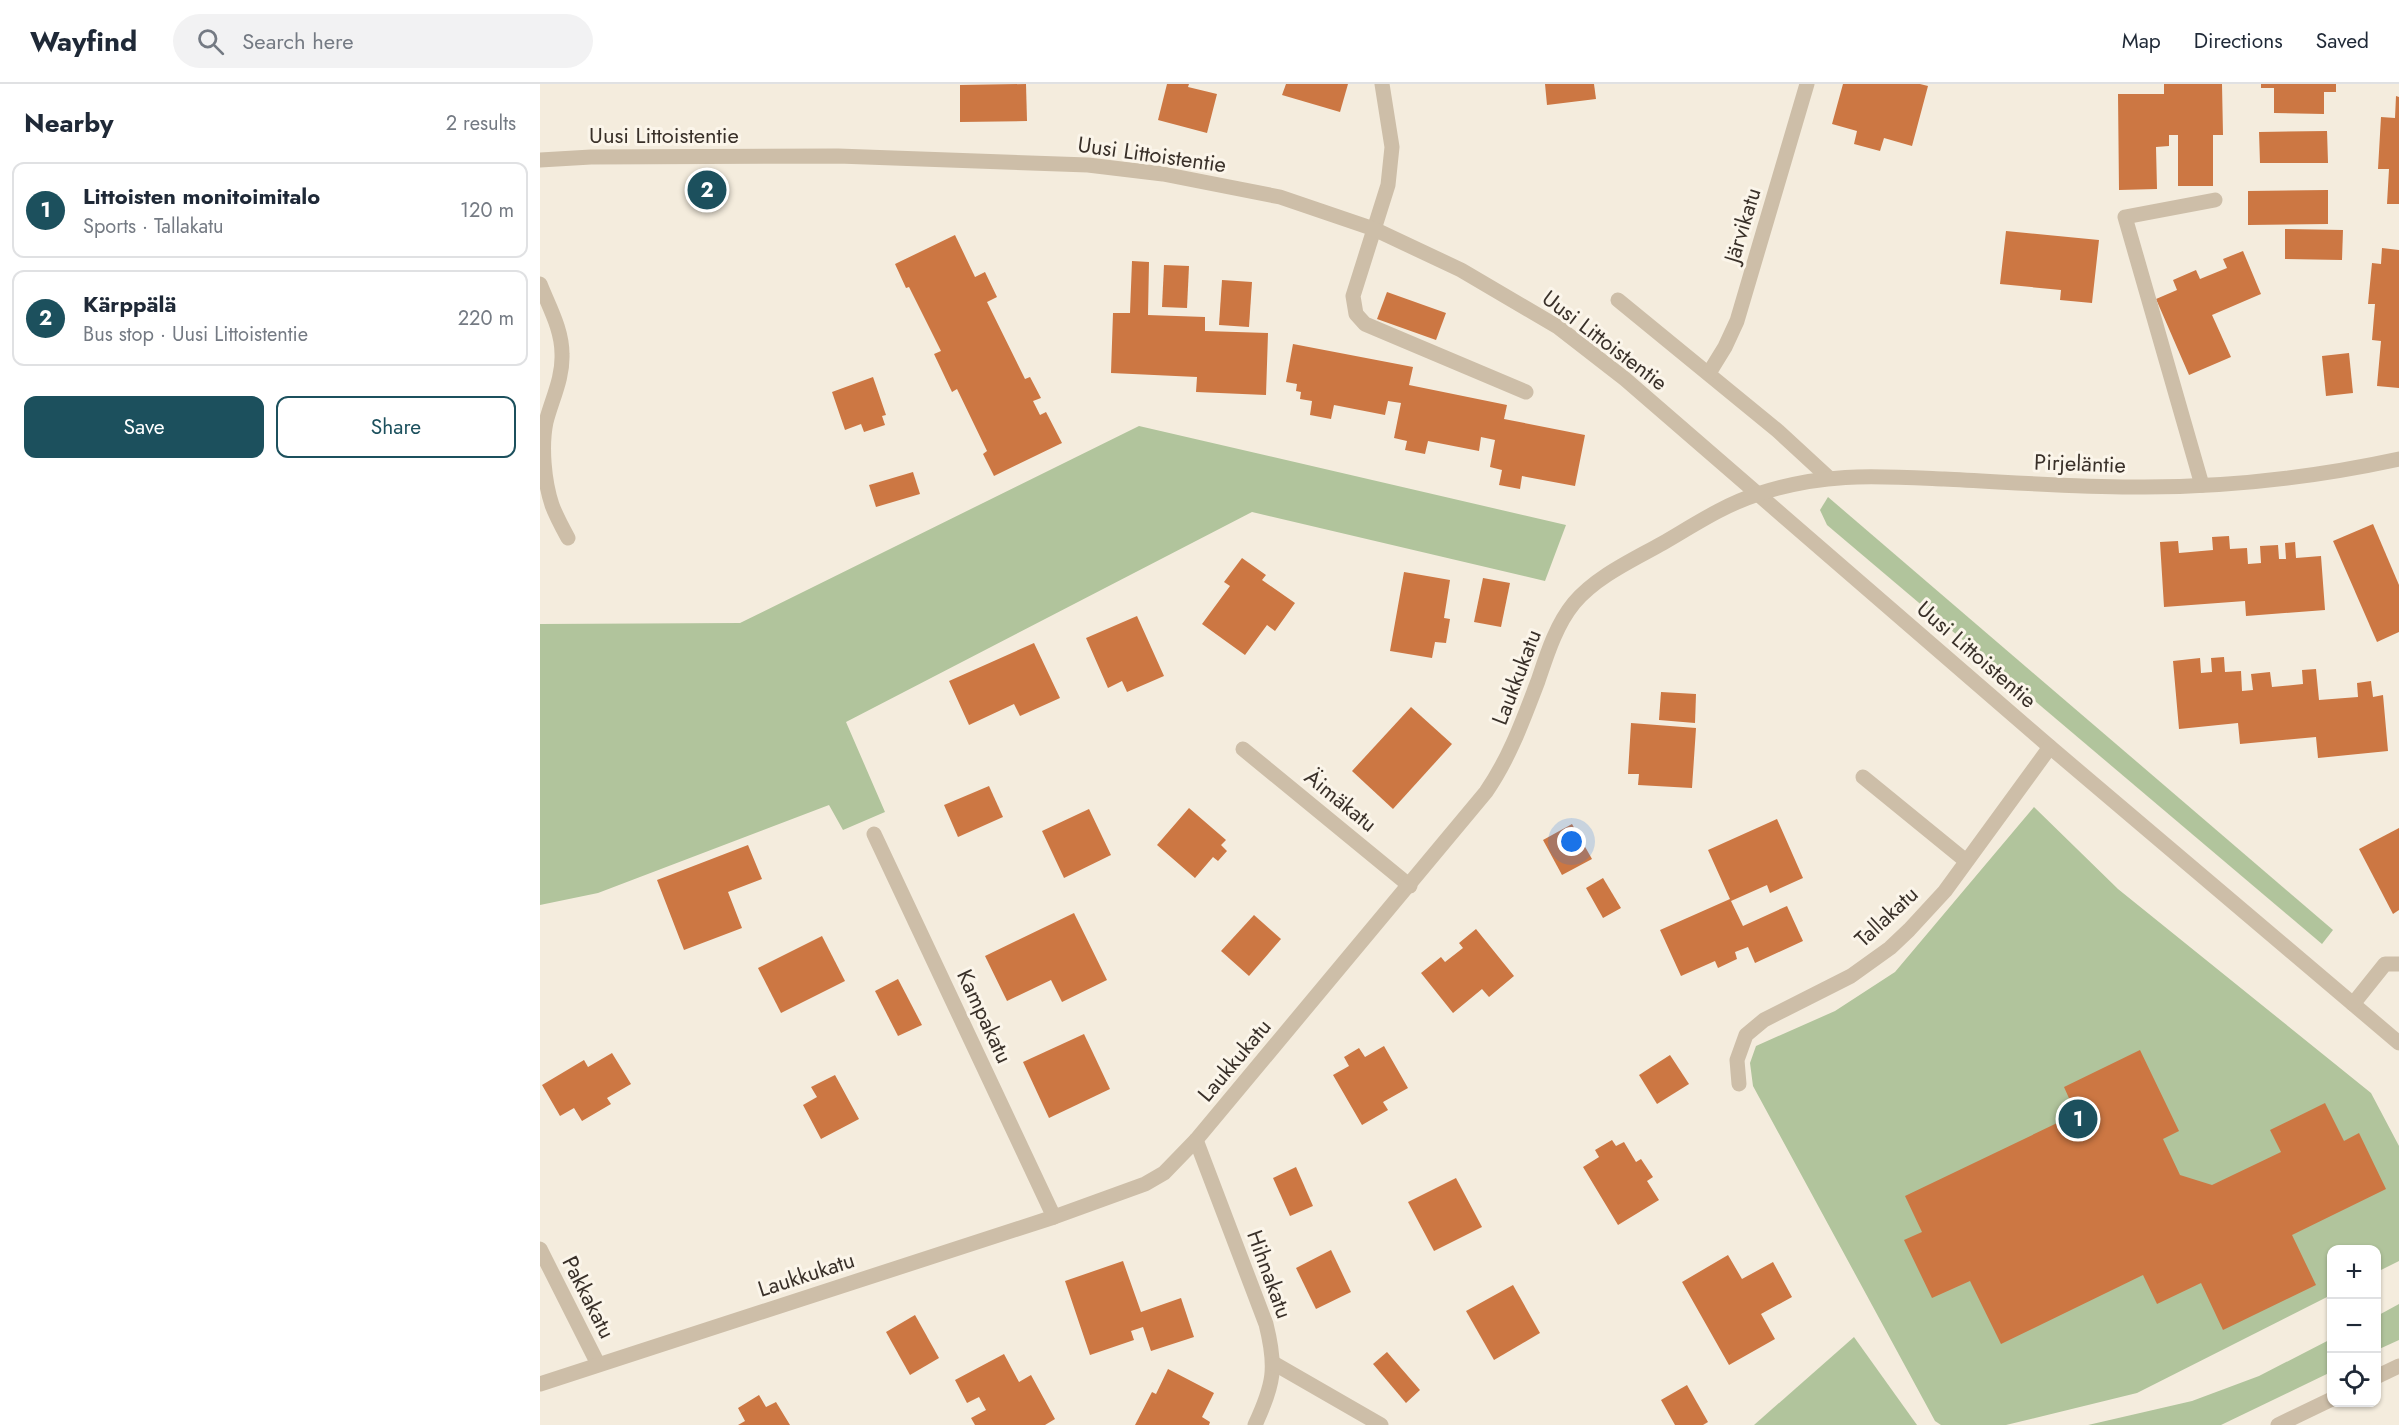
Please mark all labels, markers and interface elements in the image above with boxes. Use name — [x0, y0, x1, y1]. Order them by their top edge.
search box — [173, 14, 593, 68]
text: Wayfind — [30, 21, 137, 62]
icon: search — [194, 25, 227, 58]
text: Search here — [242, 25, 354, 57]
text: Map — [2122, 26, 2161, 56]
text: Directions — [2194, 26, 2283, 56]
text: Saved — [2316, 26, 2369, 56]
text: Nearby — [24, 104, 113, 142]
text: 2 results — [446, 109, 516, 138]
street label: Uusi Littoistentie — [589, 119, 739, 151]
street label: Uusi Littoistentie — [1076, 128, 1228, 180]
pin: 2 — [688, 168, 726, 212]
text: Littoisten monitoimitalo — [83, 180, 320, 212]
street label: Järvikatu — [1715, 184, 1769, 269]
text: 1 — [40, 196, 51, 225]
text: 120 m — [460, 196, 514, 225]
text: Sports · Tallakatu — [83, 212, 223, 241]
street label: Uusi Littoistentie — [1536, 282, 1674, 398]
text: Kärppälä — [83, 288, 176, 320]
text: 2 — [39, 304, 52, 333]
text: 220 m — [458, 304, 514, 333]
text: Bus stop · Uusi Littoistentie — [83, 320, 308, 349]
button: Save — [24, 396, 264, 458]
button: Share — [276, 396, 516, 458]
street label: Pirjeläntie — [2034, 445, 2126, 481]
street label: Uusi Littoistentie — [1910, 593, 2044, 715]
street label: Laukkukatu — [1483, 625, 1549, 729]
street label: Äimäkatu — [1298, 761, 1384, 839]
your location — [1557, 827, 1586, 856]
street label: Tallakatu — [1847, 878, 1925, 954]
street label: Kampakatu — [949, 964, 1021, 1068]
street label: Laukkukatu — [1190, 1011, 1278, 1109]
pin: 1 — [2058, 1096, 2098, 1142]
street label: Hihnakatu — [1239, 1225, 1301, 1323]
street label: Laukkukatu — [754, 1243, 858, 1305]
map controls — [2327, 1245, 2381, 1407]
button: + — [2327, 1245, 2381, 1299]
street label: Pakkakatu — [555, 1250, 623, 1344]
button: − — [2327, 1299, 2381, 1353]
button: locate — [2327, 1353, 2381, 1407]

